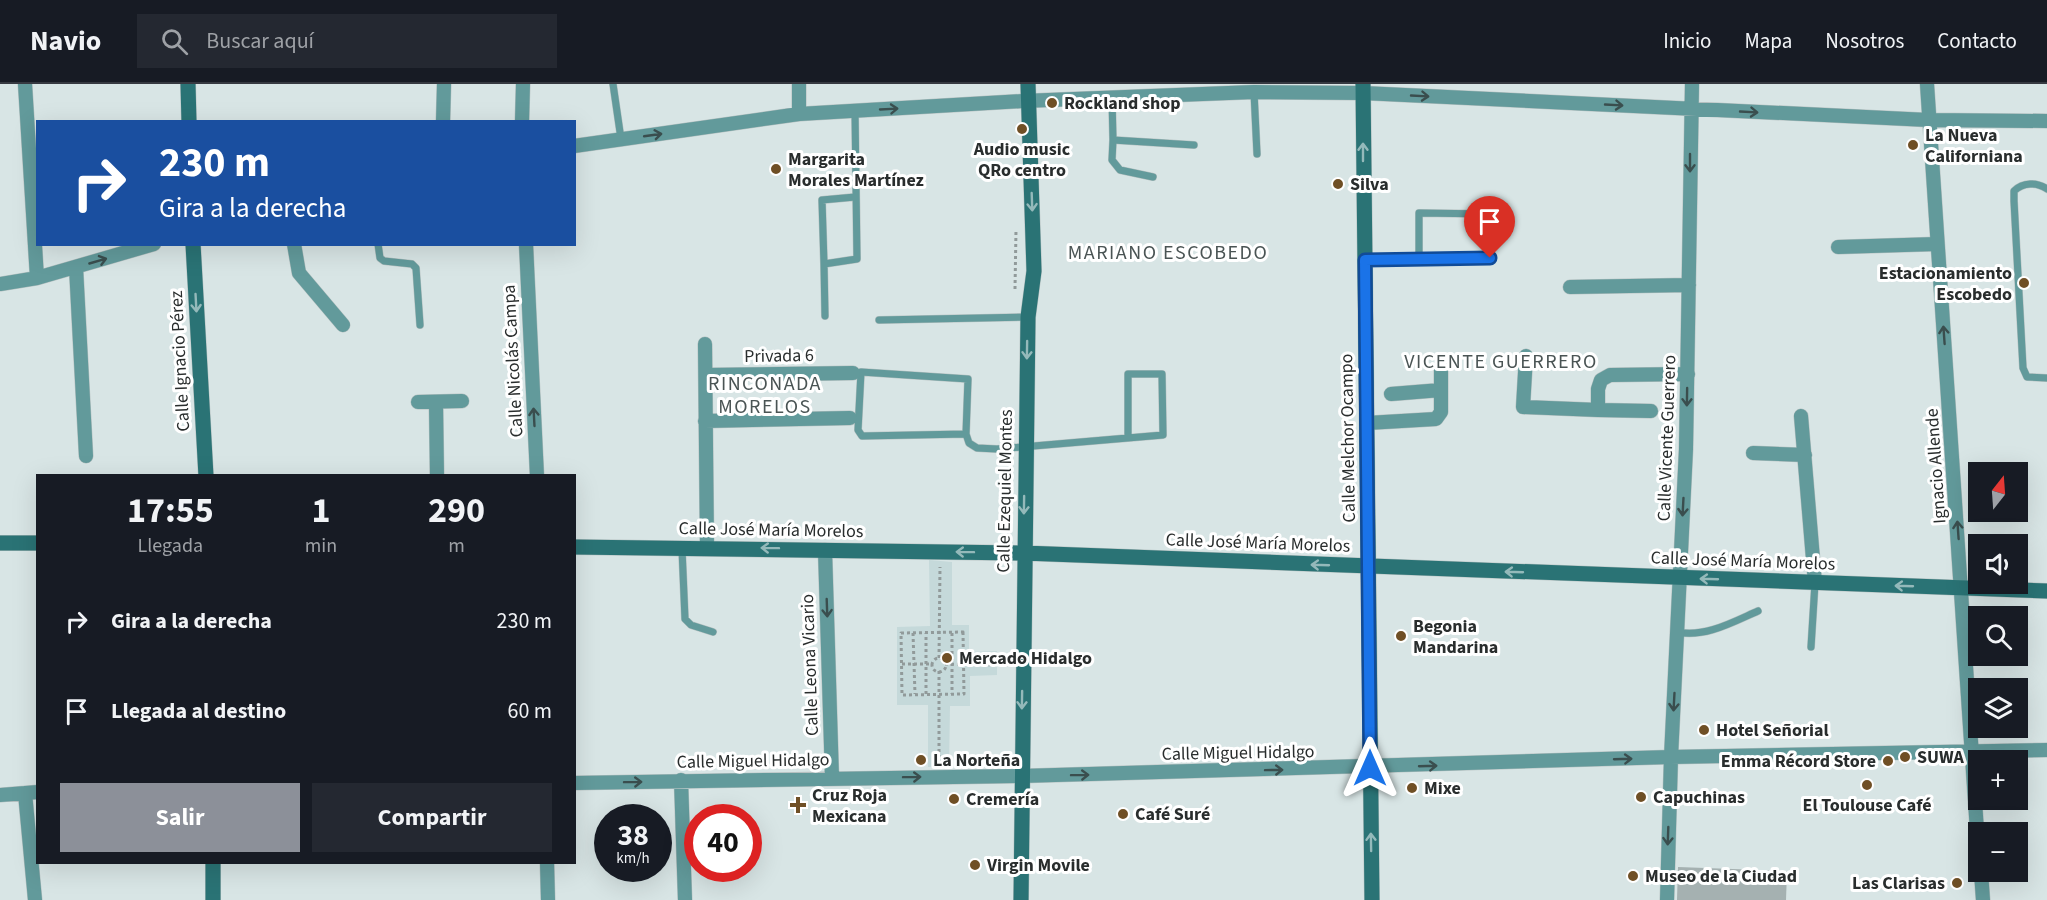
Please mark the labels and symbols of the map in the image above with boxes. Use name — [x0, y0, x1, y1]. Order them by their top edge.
one-way arrow — [1409, 90, 1429, 101]
place label: Rockland shop — [1064, 91, 1181, 116]
marker: Rockland shop — [1045, 96, 1059, 110]
one-way arrow — [1604, 100, 1624, 111]
one-way arrow — [878, 104, 898, 115]
one-way arrow — [1738, 106, 1758, 117]
marker: Audio music QRo centro — [1015, 122, 1029, 136]
place label: La Nueva Californiana — [1925, 123, 2023, 169]
one-way arrow — [643, 129, 663, 140]
place label: Audio music QRo centro — [973, 137, 1071, 183]
marker: La Nueva Californiana — [1906, 138, 1920, 152]
one-way arrow — [1358, 143, 1369, 163]
place label: Margarita Morales Martínez — [788, 147, 924, 193]
one-way arrow — [1684, 153, 1696, 173]
marker: Margarita Morales Martínez — [769, 162, 783, 176]
place label: Silva — [1350, 172, 1389, 197]
marker: Silva — [1331, 177, 1345, 191]
one-way arrow — [1026, 191, 1037, 211]
pin — [1464, 196, 1515, 258]
district label: MARIANO ESCOBEDO — [1068, 239, 1268, 267]
one-way arrow — [88, 255, 107, 266]
place label: Estacionamiento Escobedo — [1879, 261, 2012, 307]
marker: Estacionamiento Escobedo — [2017, 276, 2031, 290]
street label: Calle Nicolás Campa — [497, 284, 529, 438]
street label: Calle Ignacio Pérez — [164, 290, 196, 432]
one-way arrow — [191, 292, 202, 312]
one-way arrow — [1938, 326, 1949, 346]
one-way arrow — [1022, 339, 1033, 359]
street label: Privada 6 — [744, 343, 814, 369]
district label: VICENTE GUERRERO — [1404, 348, 1598, 376]
street label: Calle Melchor Ocampo — [1334, 353, 1362, 523]
street label: Calle Vicente Guerrero — [1652, 354, 1682, 522]
district label: RINCONADA MORELOS — [708, 370, 822, 421]
one-way arrow — [1681, 386, 1693, 406]
one-way arrow — [528, 408, 539, 428]
street label: Ignacio Allende — [1920, 408, 1952, 524]
street label: Calle Ezequiel Montes — [991, 409, 1019, 573]
north arrow — [1968, 462, 2028, 522]
one-way arrow — [1019, 494, 1030, 514]
one-way arrow — [1678, 497, 1689, 517]
street label: Calle José María Morelos — [678, 516, 864, 544]
one-way arrow — [1953, 520, 1964, 540]
street label: Calle José María Morelos — [1165, 527, 1351, 559]
one-way arrow — [760, 543, 780, 554]
street label: Calle José María Morelos — [1650, 545, 1836, 577]
one-way arrow — [955, 547, 975, 558]
one-way arrow — [1310, 560, 1330, 571]
one-way arrow — [1505, 567, 1525, 578]
one-way arrow — [1700, 574, 1720, 585]
one-way arrow — [1895, 581, 1915, 592]
street label: Calle Leona Vicario — [795, 594, 825, 736]
one-way arrow — [821, 598, 832, 618]
place label: Begonia Mandarina — [1413, 614, 1498, 660]
marker: Begonia Mandarina — [1394, 629, 1408, 643]
place label: Mercado Hidalgo — [959, 646, 1092, 671]
marker: Mercado Hidalgo — [940, 651, 954, 665]
one-way arrow — [1016, 689, 1028, 709]
one-way arrow — [1668, 692, 1679, 712]
place label: Hotel Señorial — [1716, 718, 1829, 743]
marker: Hotel Señorial — [1697, 723, 1711, 737]
position arrow — [1338, 736, 1402, 800]
street label: Calle Miguel Hidalgo — [1161, 739, 1315, 767]
place label: SUWA — [1917, 745, 1965, 770]
street label: Calle Miguel Hidalgo — [676, 747, 830, 775]
place label: La Norteña — [933, 748, 1020, 773]
place label: Emma Récord Store — [1721, 749, 1876, 774]
marker: SUWA — [1898, 750, 1912, 764]
marker: La Norteña — [914, 753, 928, 767]
one-way arrow — [1613, 753, 1633, 764]
marker: Emma Récord Store — [1881, 754, 1895, 768]
one-way arrow — [1418, 760, 1438, 771]
one-way arrow — [1264, 764, 1284, 776]
one-way arrow — [1069, 769, 1089, 780]
one-way arrow — [901, 771, 921, 783]
one-way arrow — [622, 776, 642, 787]
place label: Mixe — [1424, 776, 1461, 801]
marker: El Toulouse Café — [1860, 778, 1874, 792]
marker: Mixe — [1405, 781, 1419, 795]
place label: Cruz Roja Mexicana — [812, 783, 887, 829]
place label: Capuchinas — [1653, 785, 1745, 810]
place label: Cremería — [966, 787, 1039, 812]
marker: Capuchinas — [1634, 790, 1648, 804]
marker: Cremería — [947, 792, 961, 806]
place label: El Toulouse Café — [1803, 793, 1931, 818]
marker: Cruz Roja Mexicana — [789, 796, 807, 814]
place label: Café Suré — [1135, 802, 1210, 827]
speed limit sign: 40 — [684, 804, 762, 882]
marker: Café Suré — [1116, 807, 1130, 821]
one-way arrow — [1663, 826, 1674, 846]
one-way arrow — [1365, 832, 1377, 852]
place label: Virgin Movile — [986, 853, 1090, 878]
marker: Virgin Movile — [968, 858, 982, 872]
place label: Museo de la Ciudad — [1645, 864, 1797, 889]
marker: Museo de la Ciudad — [1626, 869, 1640, 883]
place label: Las Clarisas — [1852, 871, 1945, 896]
marker: Las Clarisas — [1950, 876, 1964, 890]

